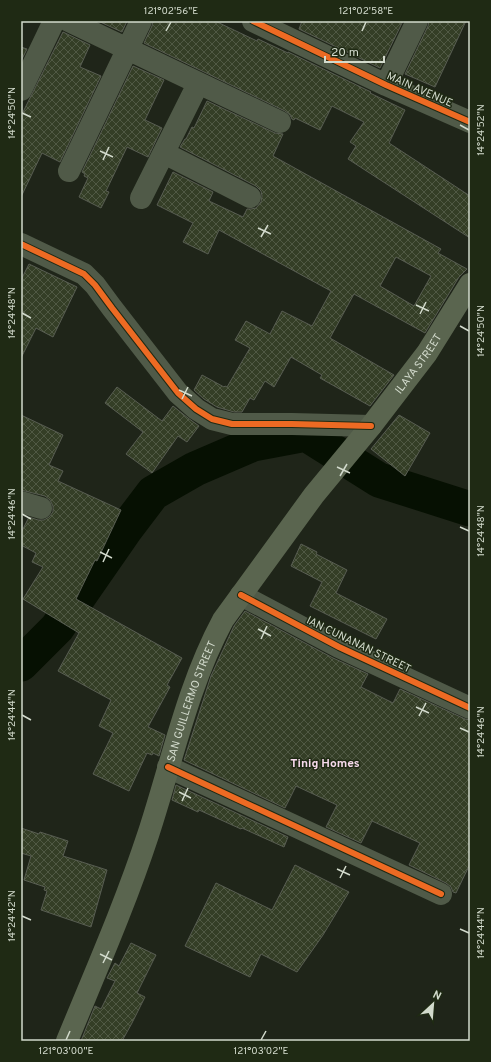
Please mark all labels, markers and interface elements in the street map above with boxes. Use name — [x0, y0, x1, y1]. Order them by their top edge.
text: 121°02'56"E — [144, 5, 198, 18]
text: 121°02'58"E — [339, 5, 393, 18]
scale bar — [325, 38, 384, 64]
text: 20 m — [331, 45, 359, 61]
street label: MAIN AVENUE — [384, 69, 455, 111]
text: 14°24'50"N — [6, 87, 19, 139]
text: 14°24'52"N — [475, 104, 488, 156]
text: 14°24'48"N — [6, 287, 19, 339]
text: 14°24'50"N — [475, 305, 488, 357]
street label: ILAYA STREET — [392, 331, 445, 397]
text: 14°24'46"N — [6, 488, 19, 540]
text: 14°24'48"N — [475, 505, 488, 557]
street label: IAN CUNANAN STREET — [304, 613, 413, 676]
street label: SAN GUILLERMO STREET — [164, 639, 220, 764]
text: 14°24'44"N — [6, 689, 19, 741]
text: 14°24'46"N — [475, 706, 488, 758]
district label: Tinig Homes — [290, 756, 360, 772]
text: 14°24'42"N — [6, 890, 19, 942]
text: 14°24'44"N — [475, 907, 488, 959]
north arrow — [413, 984, 453, 1024]
text: N — [430, 988, 444, 1004]
text: 121°03'00"E — [38, 1045, 94, 1058]
text: 121°03'02"E — [234, 1045, 288, 1058]

